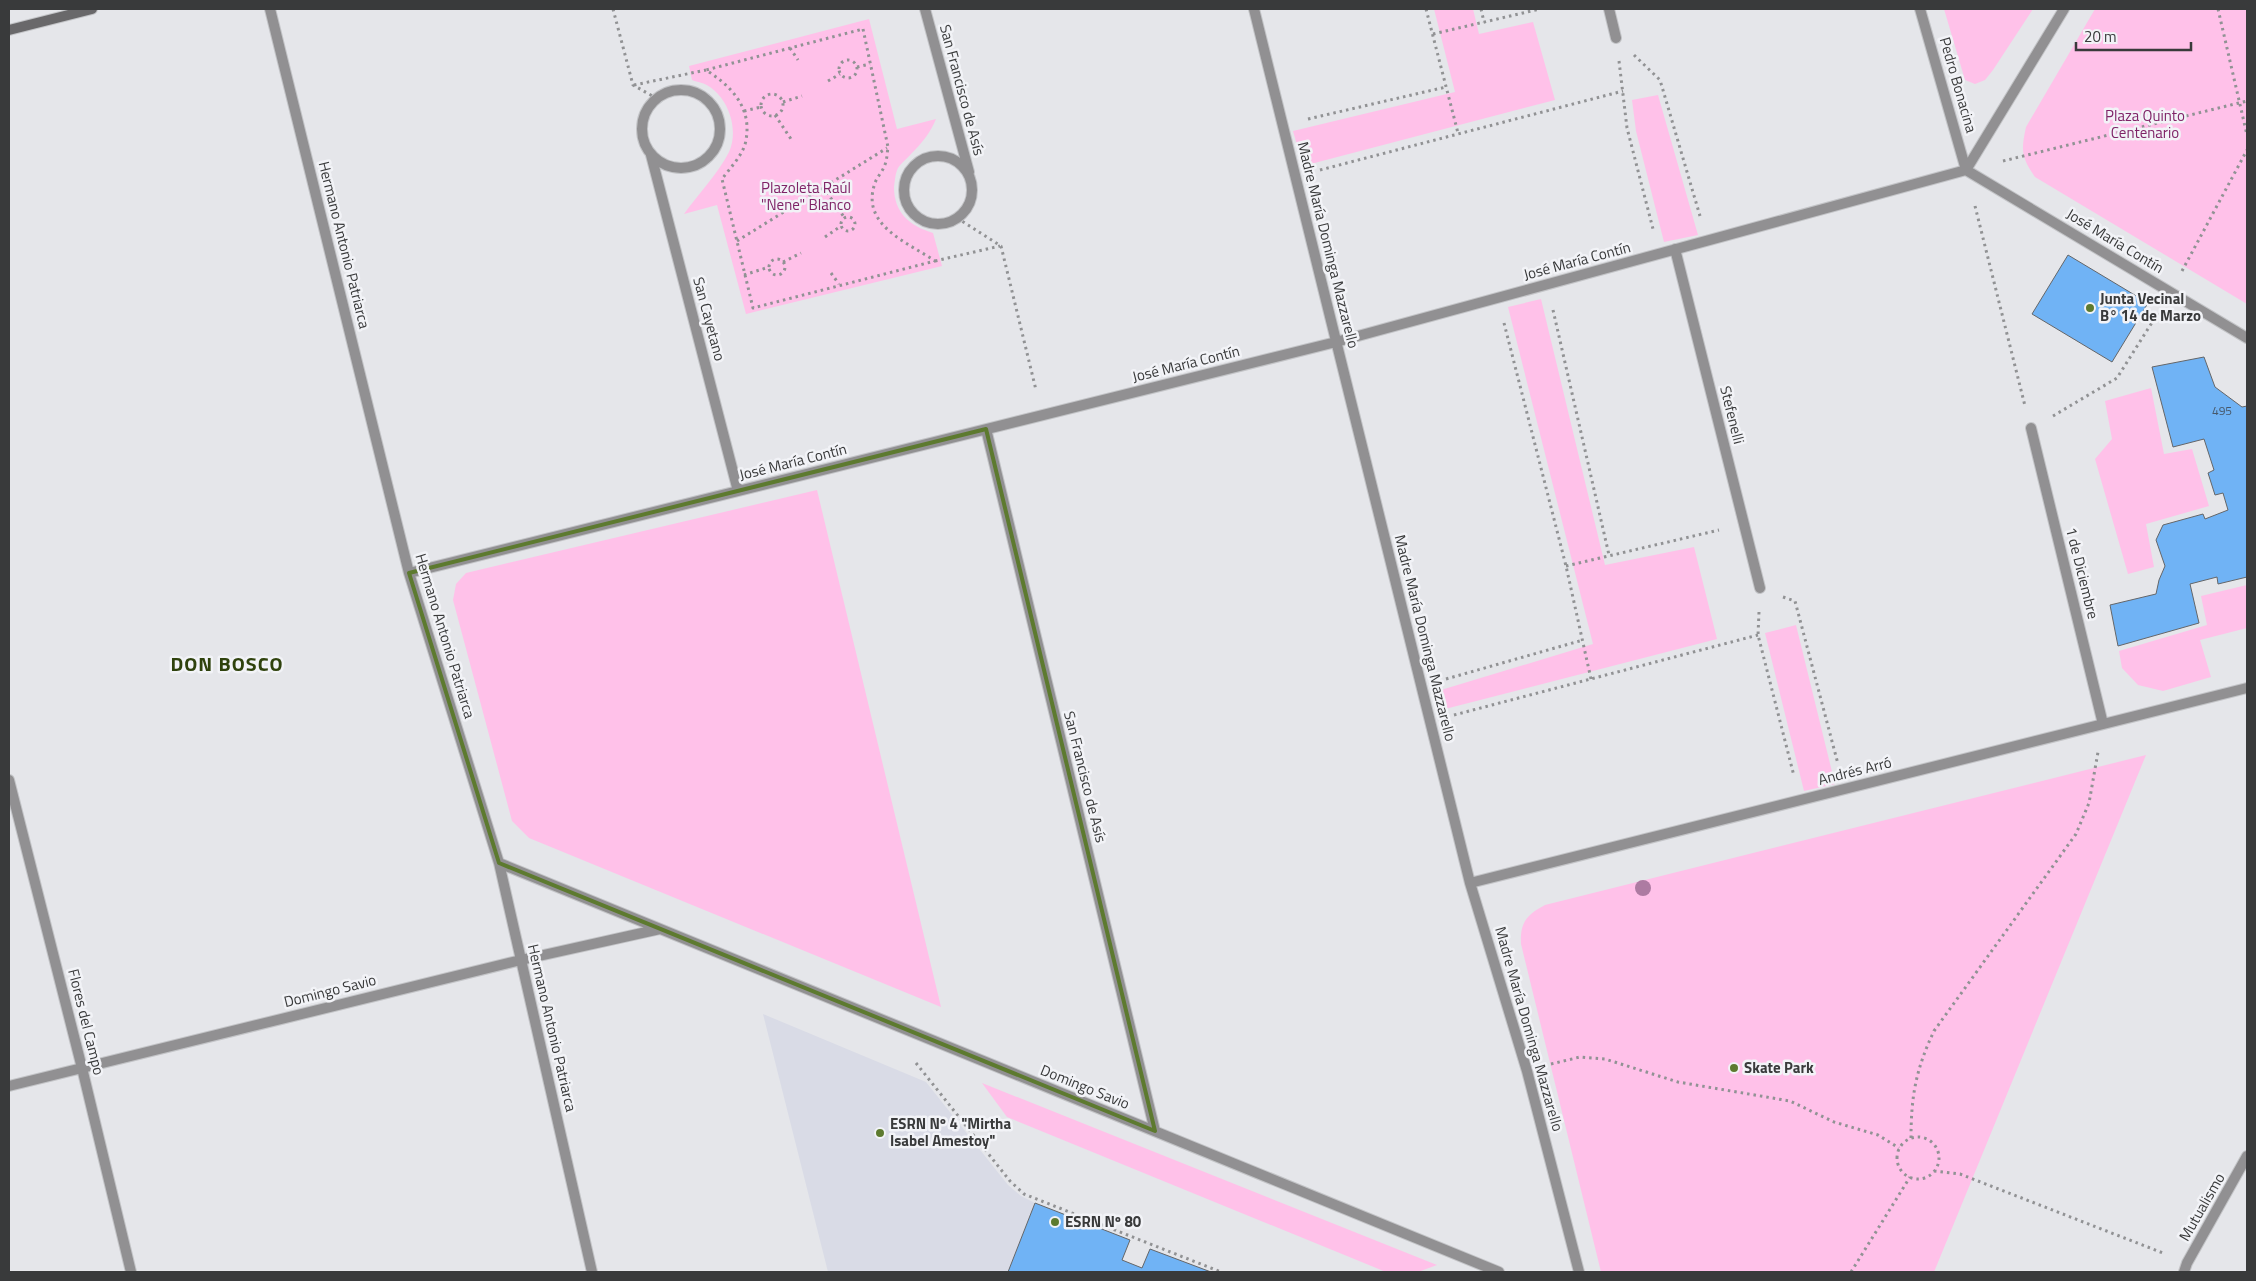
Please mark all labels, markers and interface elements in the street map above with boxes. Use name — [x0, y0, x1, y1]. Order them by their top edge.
scale bar — [2076, 20, 2191, 52]
street label: San Francisco de Asís — [934, 22, 991, 158]
text: 20 m — [2084, 25, 2117, 48]
street label: Pedro Bonacina — [1934, 34, 1983, 136]
park label: Plaza Quinto Centenario — [2105, 104, 2185, 144]
street label: Madre María Dominga Mazzarello — [1292, 139, 1365, 351]
street label: Hermano Antonio Patriarca — [313, 159, 377, 331]
park label: Plazoleta Raúl "Nene" Blanco — [761, 176, 851, 216]
street label: José María Contín — [2062, 202, 2168, 279]
street label: José María Contín — [1521, 235, 1633, 286]
street label: San Cayetano — [687, 274, 732, 363]
place label: Junta Vecinal B° 14 de Marzo — [2100, 287, 2201, 327]
marker: Junta Vecinal B° 14 de Marzo — [2084, 302, 2096, 314]
street label: José María Contín — [1130, 339, 1242, 388]
street label: Stefenelli — [1714, 383, 1751, 446]
house number: 495 — [2212, 401, 2232, 420]
street label: José María Contín — [737, 437, 849, 486]
street label: 1 de Diciembre — [2060, 525, 2105, 621]
street label: Madre María Dominga Mazzarello — [1389, 532, 1462, 744]
street label: Hermano Antonio Patriarca — [409, 550, 482, 722]
district label: DON BOSCO — [171, 648, 283, 679]
street label: San Francisco de Asís — [1058, 709, 1113, 845]
street label: Andrés Arró — [1816, 750, 1894, 791]
street label: Madre María Dominga Mazzarello — [1489, 924, 1570, 1134]
street label: Hermano Antonio Patriarca — [522, 942, 583, 1115]
street label: Flores del Campo — [62, 966, 111, 1077]
street label: Domingo Savio — [281, 968, 379, 1013]
place label: Skate Park — [1744, 1056, 1814, 1079]
street label: Domingo Savio — [1037, 1058, 1133, 1115]
marker: Skate Park — [1728, 1062, 1740, 1074]
place label: ESRN Nº 4 "Mirtha Isabel Amestoy" — [890, 1112, 1011, 1152]
marker: ESRN Nº 4 "Mirtha Isabel Amestoy" — [874, 1127, 886, 1139]
street label: Mutualismo — [2173, 1168, 2230, 1245]
place label: ESRN Nº 80 — [1065, 1210, 1142, 1233]
marker: ESRN Nº 80 — [1049, 1216, 1061, 1228]

